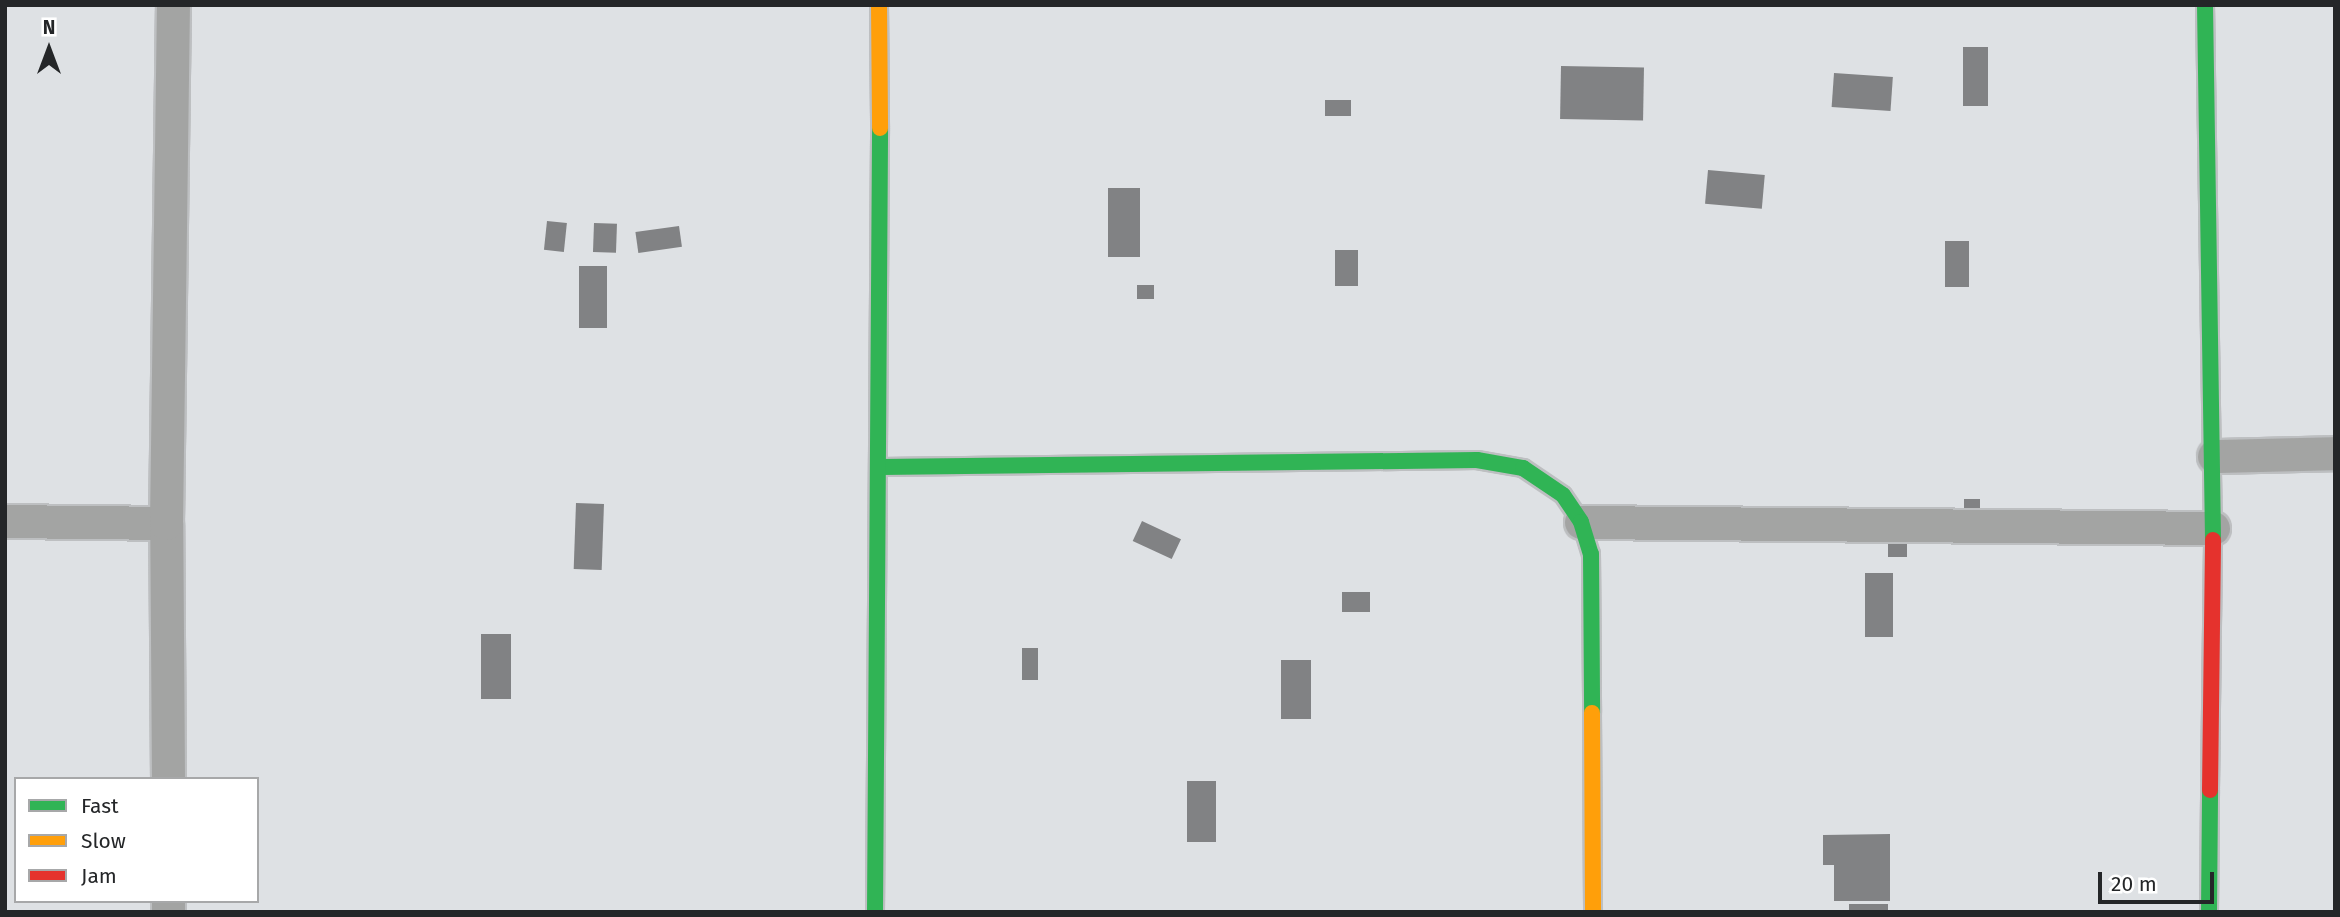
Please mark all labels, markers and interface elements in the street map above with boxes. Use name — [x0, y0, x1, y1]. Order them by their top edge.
north arrow — [14, 14, 84, 84]
text: N — [43, 16, 55, 39]
legend — [14, 777, 259, 903]
text: Fast — [81, 793, 119, 819]
text: Slow — [81, 828, 126, 854]
scale bar — [2102, 858, 2218, 902]
text: Jam — [81, 863, 117, 889]
text: 20 m — [2111, 871, 2157, 897]

